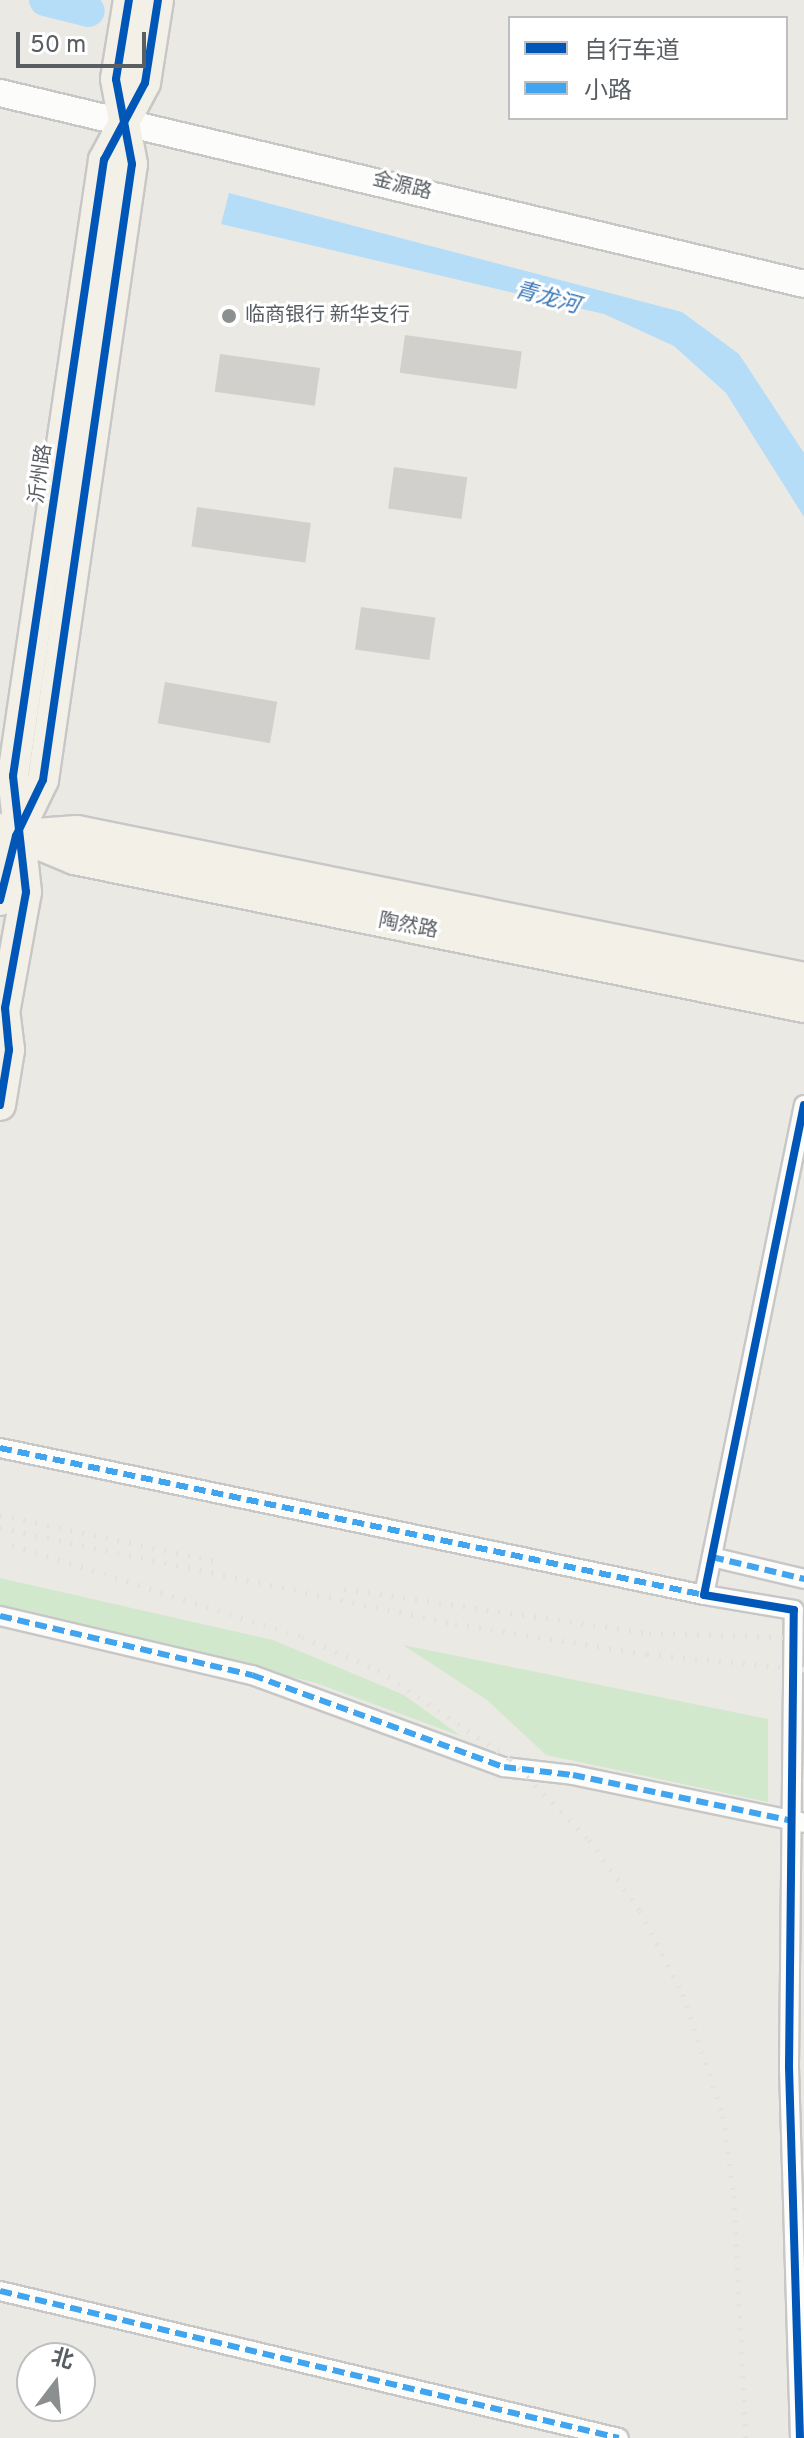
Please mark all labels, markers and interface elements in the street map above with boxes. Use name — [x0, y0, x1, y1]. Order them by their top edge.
scale bar — [20, 16, 150, 66]
legend — [508, 16, 788, 120]
text: 50 m — [30, 31, 86, 61]
text: 自行车道 — [584, 37, 680, 67]
text: 小路 — [584, 77, 632, 107]
street label: 金源路 — [370, 168, 434, 206]
water label: 青龙河 — [512, 278, 582, 320]
place label: 临商银行 新华支行 — [245, 304, 410, 328]
marker: 临商银行 新华支行 — [220, 307, 238, 325]
street label: 沂州路 — [26, 443, 58, 505]
street label: 陶然路 — [376, 909, 440, 945]
north arrow — [16, 2342, 96, 2422]
text: 北 — [48, 2344, 76, 2376]

